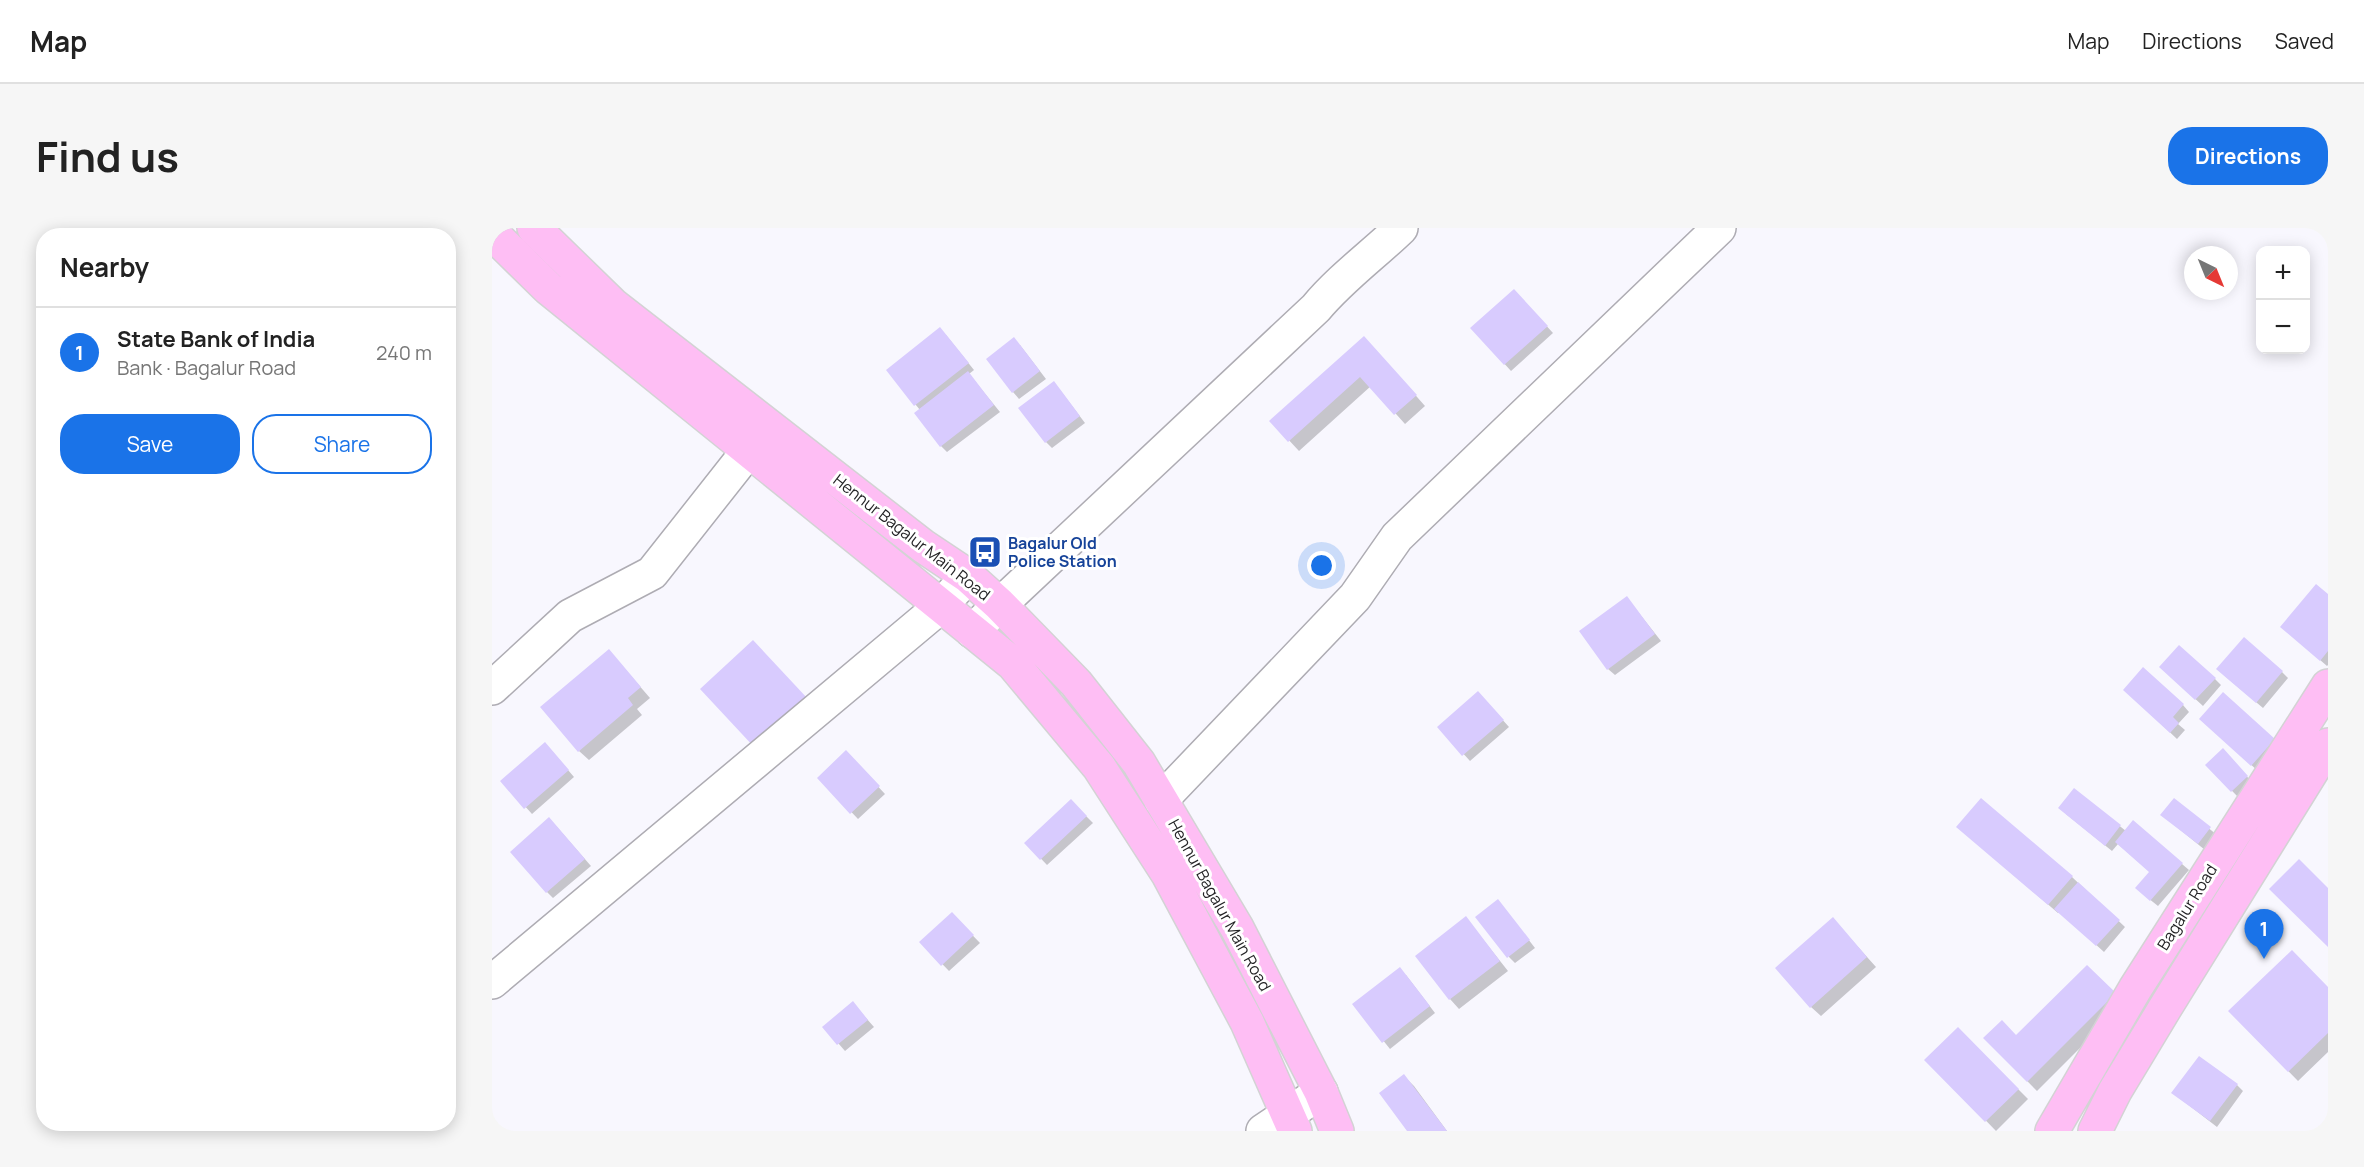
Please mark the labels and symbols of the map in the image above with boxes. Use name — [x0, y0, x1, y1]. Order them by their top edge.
north arrow — [2184, 246, 2238, 300]
street label: Hennur Bagalur Main Road — [829, 469, 995, 605]
place label: Bagalur Old Police Station — [1008, 532, 1117, 572]
bus stop icon: Bagalur Old Police Station — [967, 534, 1003, 570]
your location — [1307, 551, 1336, 580]
street label: Hennur Bagalur Main Road — [1163, 815, 1277, 995]
street label: Bagalur Road — [2152, 860, 2222, 954]
pin: 1 — [2244, 910, 2284, 959]

